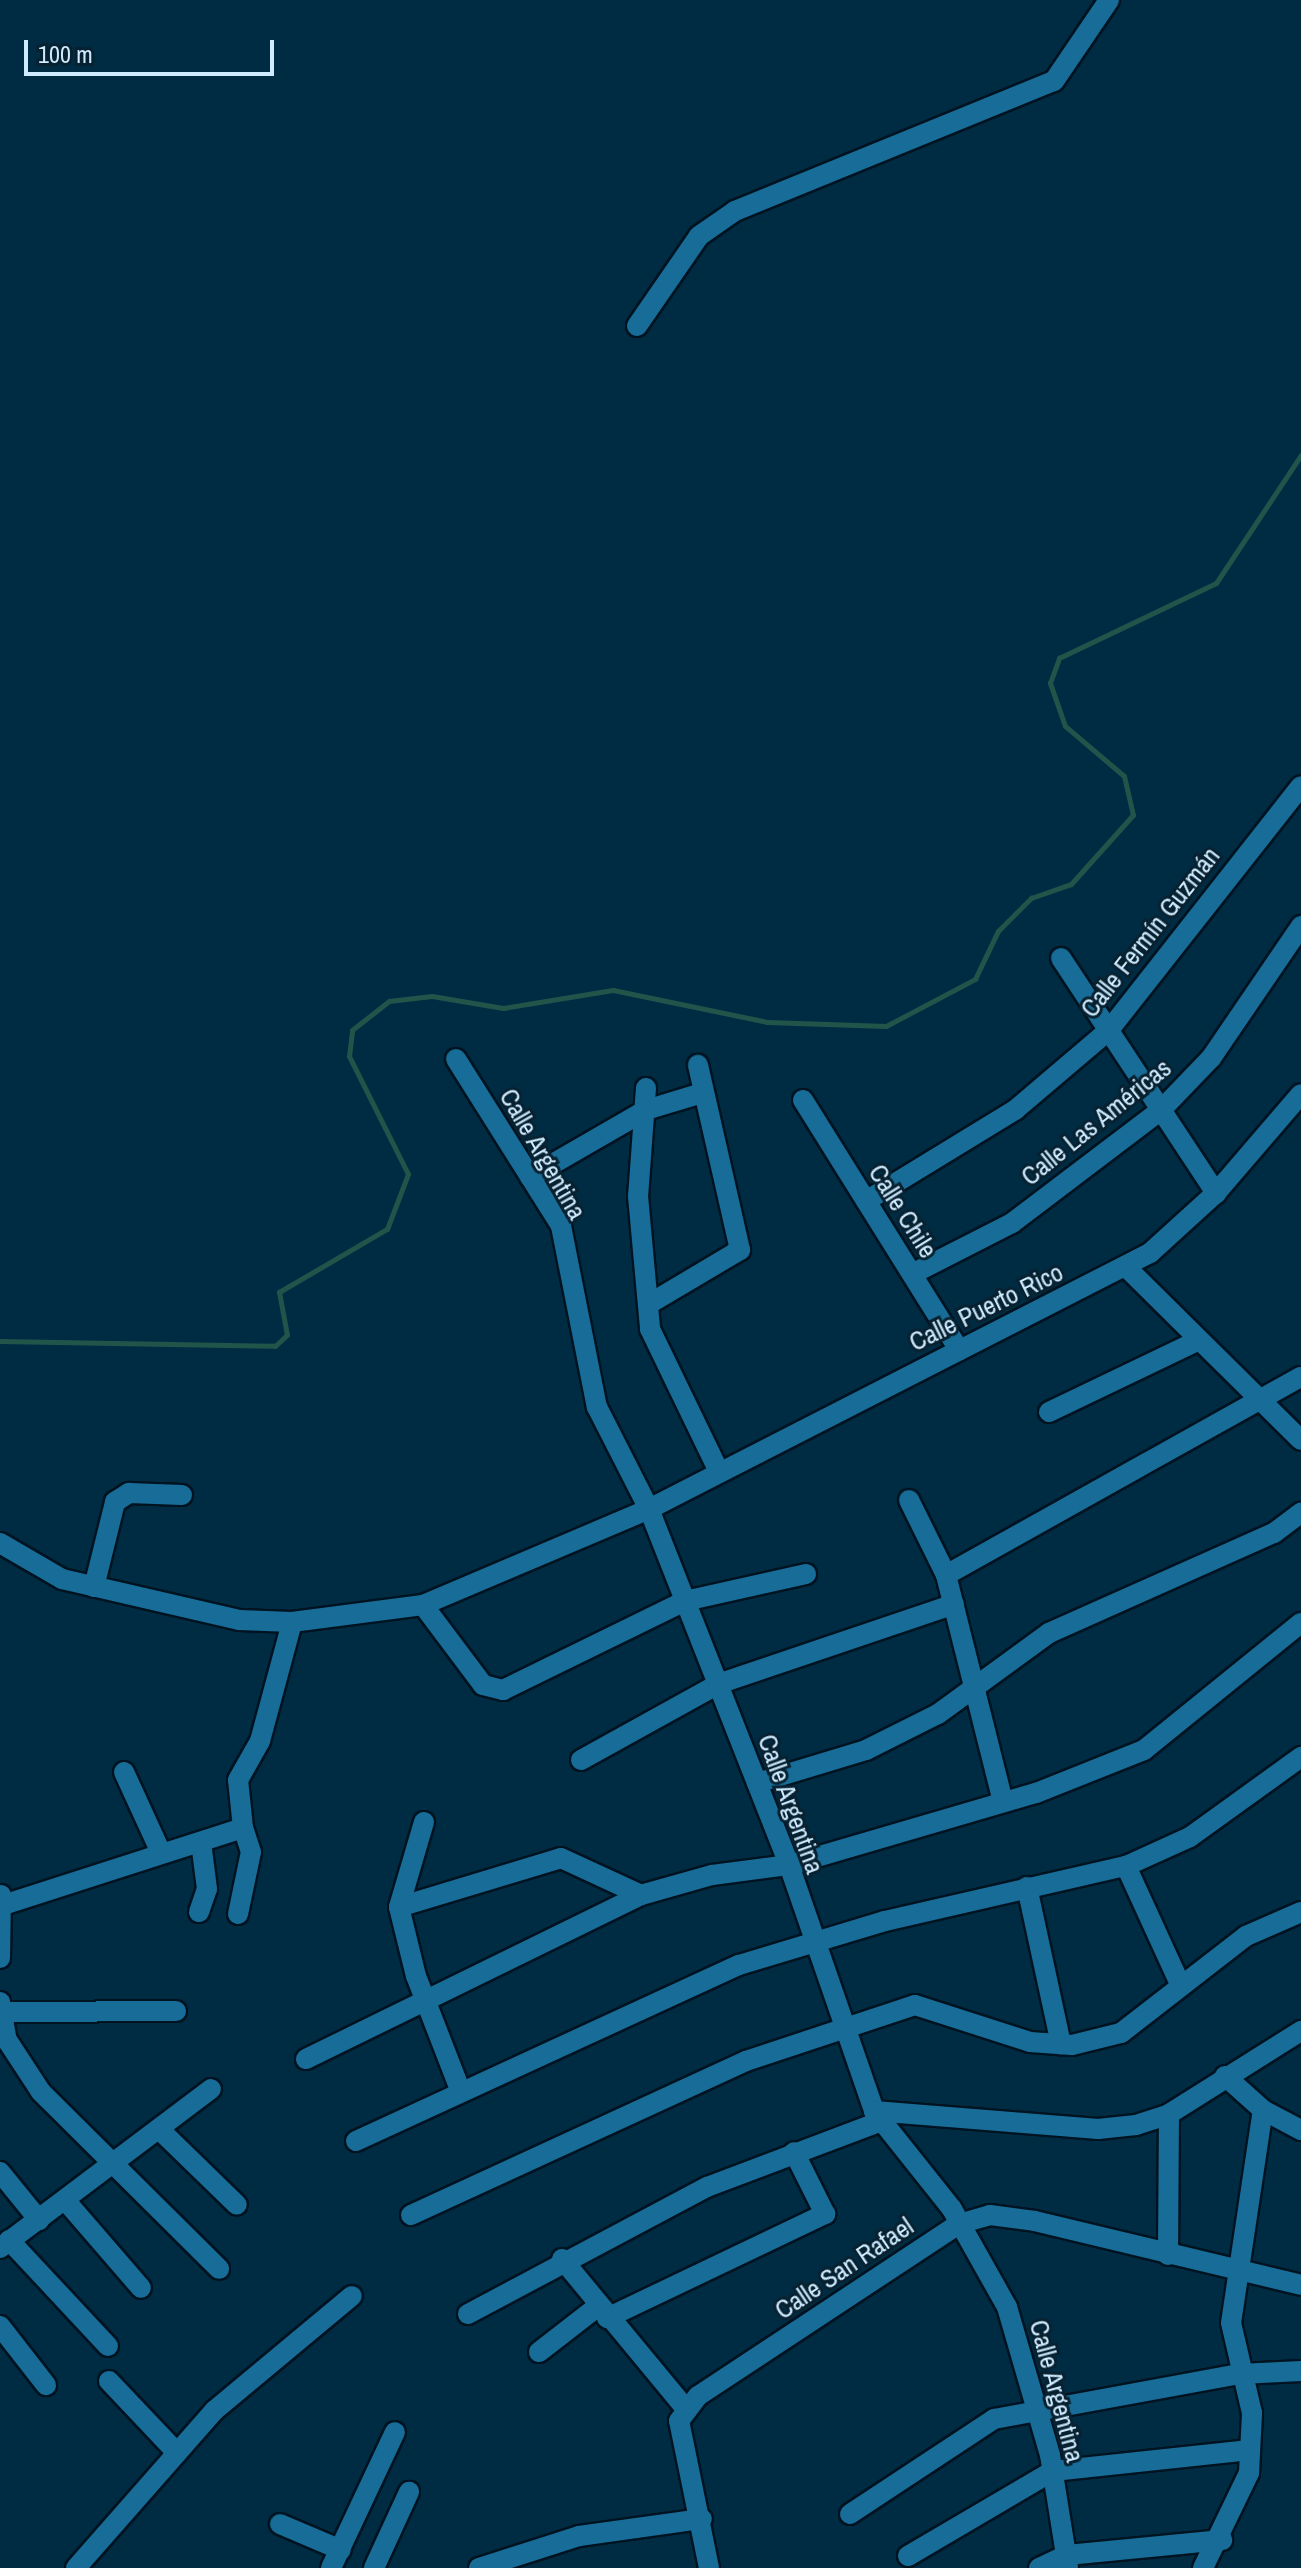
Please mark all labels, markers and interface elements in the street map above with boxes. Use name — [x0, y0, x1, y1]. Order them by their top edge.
scale bar — [28, 24, 278, 74]
text: 100 m — [38, 38, 93, 70]
street label: Calle Fermín Guzmán — [1074, 841, 1226, 1023]
street label: Calle Las Américas — [1014, 1052, 1178, 1192]
street label: Calle Argentina — [493, 1083, 593, 1225]
street label: Calle Chile — [862, 1159, 944, 1263]
street label: Calle Puerto Rico — [904, 1256, 1068, 1358]
street label: Calle Argentina — [751, 1730, 831, 1878]
street label: Calle San Rafael — [769, 2210, 919, 2326]
street label: Calle Argentina — [1023, 2316, 1091, 2466]

